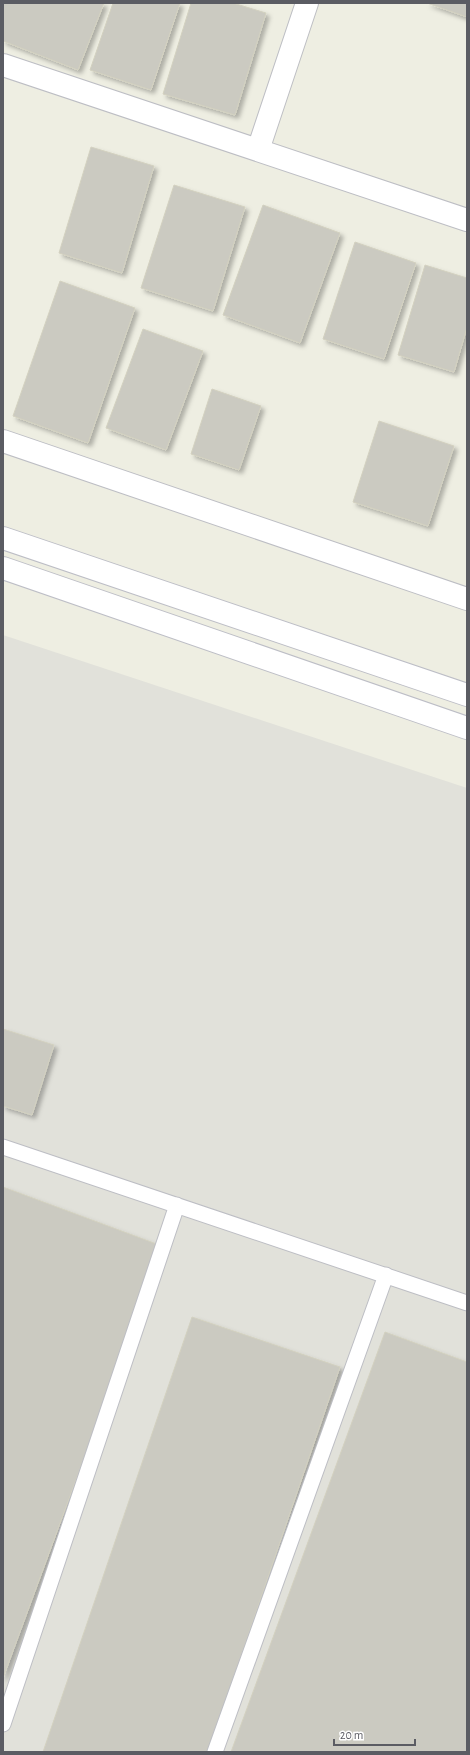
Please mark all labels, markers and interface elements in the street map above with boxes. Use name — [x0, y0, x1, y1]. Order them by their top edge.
scale bar — [334, 1721, 415, 1747]
text: 20 m — [340, 1729, 363, 1741]

